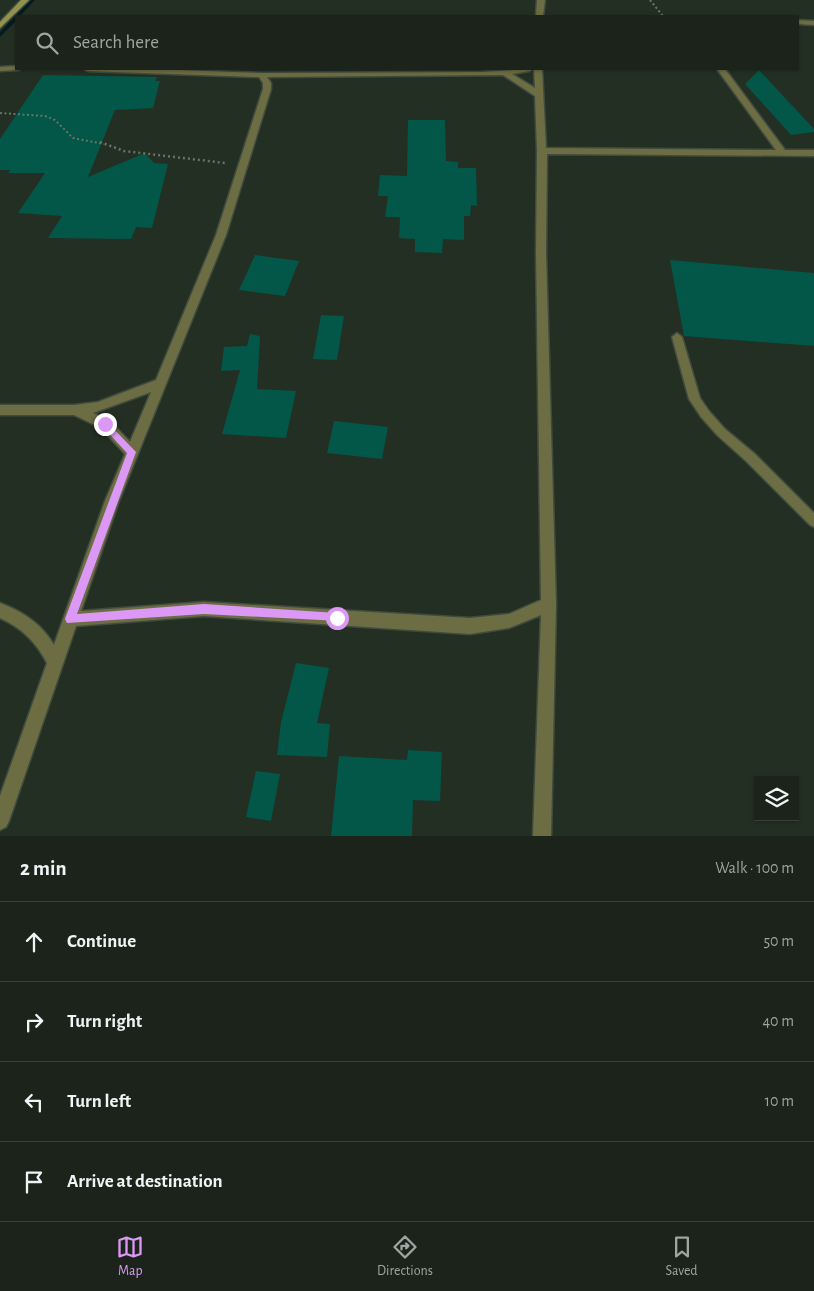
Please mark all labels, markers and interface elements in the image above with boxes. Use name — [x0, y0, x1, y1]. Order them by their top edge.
search box — [15, 15, 799, 70]
icon: search — [33, 29, 61, 57]
text: Search here — [73, 33, 159, 52]
route end — [94, 413, 117, 436]
route start — [326, 607, 349, 630]
map controls — [754, 776, 799, 821]
button: layers — [754, 776, 799, 821]
text: 2 min — [20, 858, 67, 879]
text: Walk · 100 m — [715, 860, 794, 876]
icon: ahead — [20, 928, 48, 956]
text: Continue — [67, 932, 136, 951]
text: 50 m — [763, 933, 794, 949]
icon: right — [20, 1008, 48, 1036]
text: Turn right — [67, 1012, 142, 1031]
text: 40 m — [762, 1013, 794, 1029]
icon: left — [20, 1088, 48, 1116]
text: Turn left — [67, 1092, 131, 1111]
text: 10 m — [765, 1093, 794, 1109]
icon: arrive — [20, 1168, 48, 1196]
text: Arrive at destination — [67, 1172, 223, 1191]
tab: Map — [116, 1233, 144, 1280]
tab: Directions — [377, 1233, 433, 1280]
tab: Saved — [666, 1233, 698, 1280]

